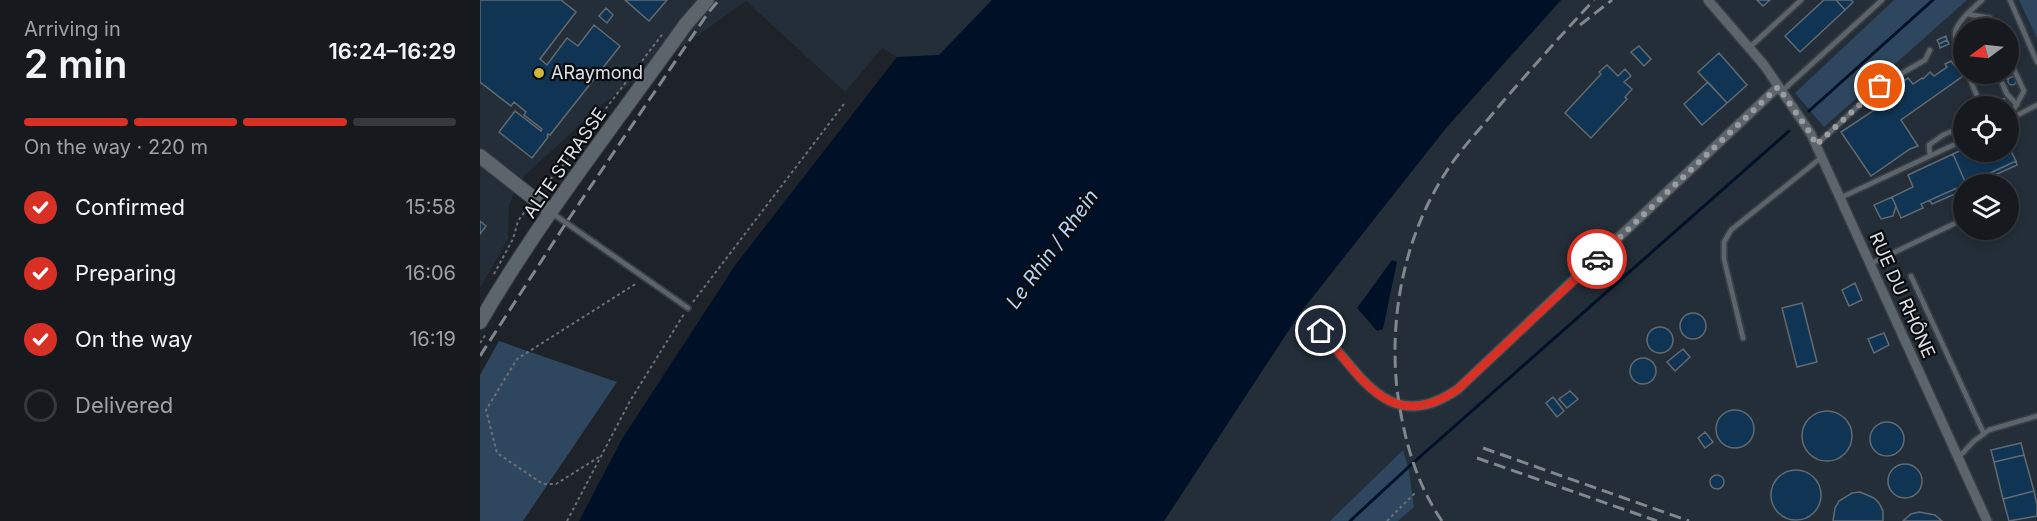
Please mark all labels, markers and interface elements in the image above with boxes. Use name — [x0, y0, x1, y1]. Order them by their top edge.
text: Arriving in — [24, 17, 121, 41]
north arrow — [1953, 18, 2019, 84]
map controls — [1953, 18, 2019, 240]
text: 16:24–16:29 — [328, 38, 456, 64]
text: 2 min — [24, 40, 127, 87]
pin — [1854, 60, 1905, 111]
place label: ARaymond — [551, 62, 643, 83]
marker: ARaymond — [532, 66, 546, 80]
icon: bag — [1863, 69, 1896, 102]
button: locate — [1953, 96, 2019, 162]
street label: ALTE STRASSE — [519, 104, 610, 222]
text: On the way · 220 m — [24, 135, 208, 159]
button: layers — [1953, 174, 2019, 240]
water label: Le Rhin / Rhein — [1001, 185, 1103, 313]
icon: check — [24, 191, 57, 224]
text: Confirmed — [75, 194, 185, 220]
text: 15:58 — [405, 195, 456, 219]
street label: RUE DU RHÔNE — [1865, 228, 1941, 361]
courier — [1567, 229, 1627, 289]
icon: car — [1581, 243, 1614, 276]
icon: check — [24, 257, 57, 290]
text: Preparing — [75, 260, 176, 286]
text: 16:06 — [405, 261, 456, 285]
pin — [1295, 305, 1346, 356]
icon: home — [1304, 314, 1337, 347]
icon: check — [24, 323, 57, 356]
text: On the way — [75, 326, 193, 352]
text: 16:19 — [409, 327, 456, 351]
text: Delivered — [75, 392, 173, 418]

